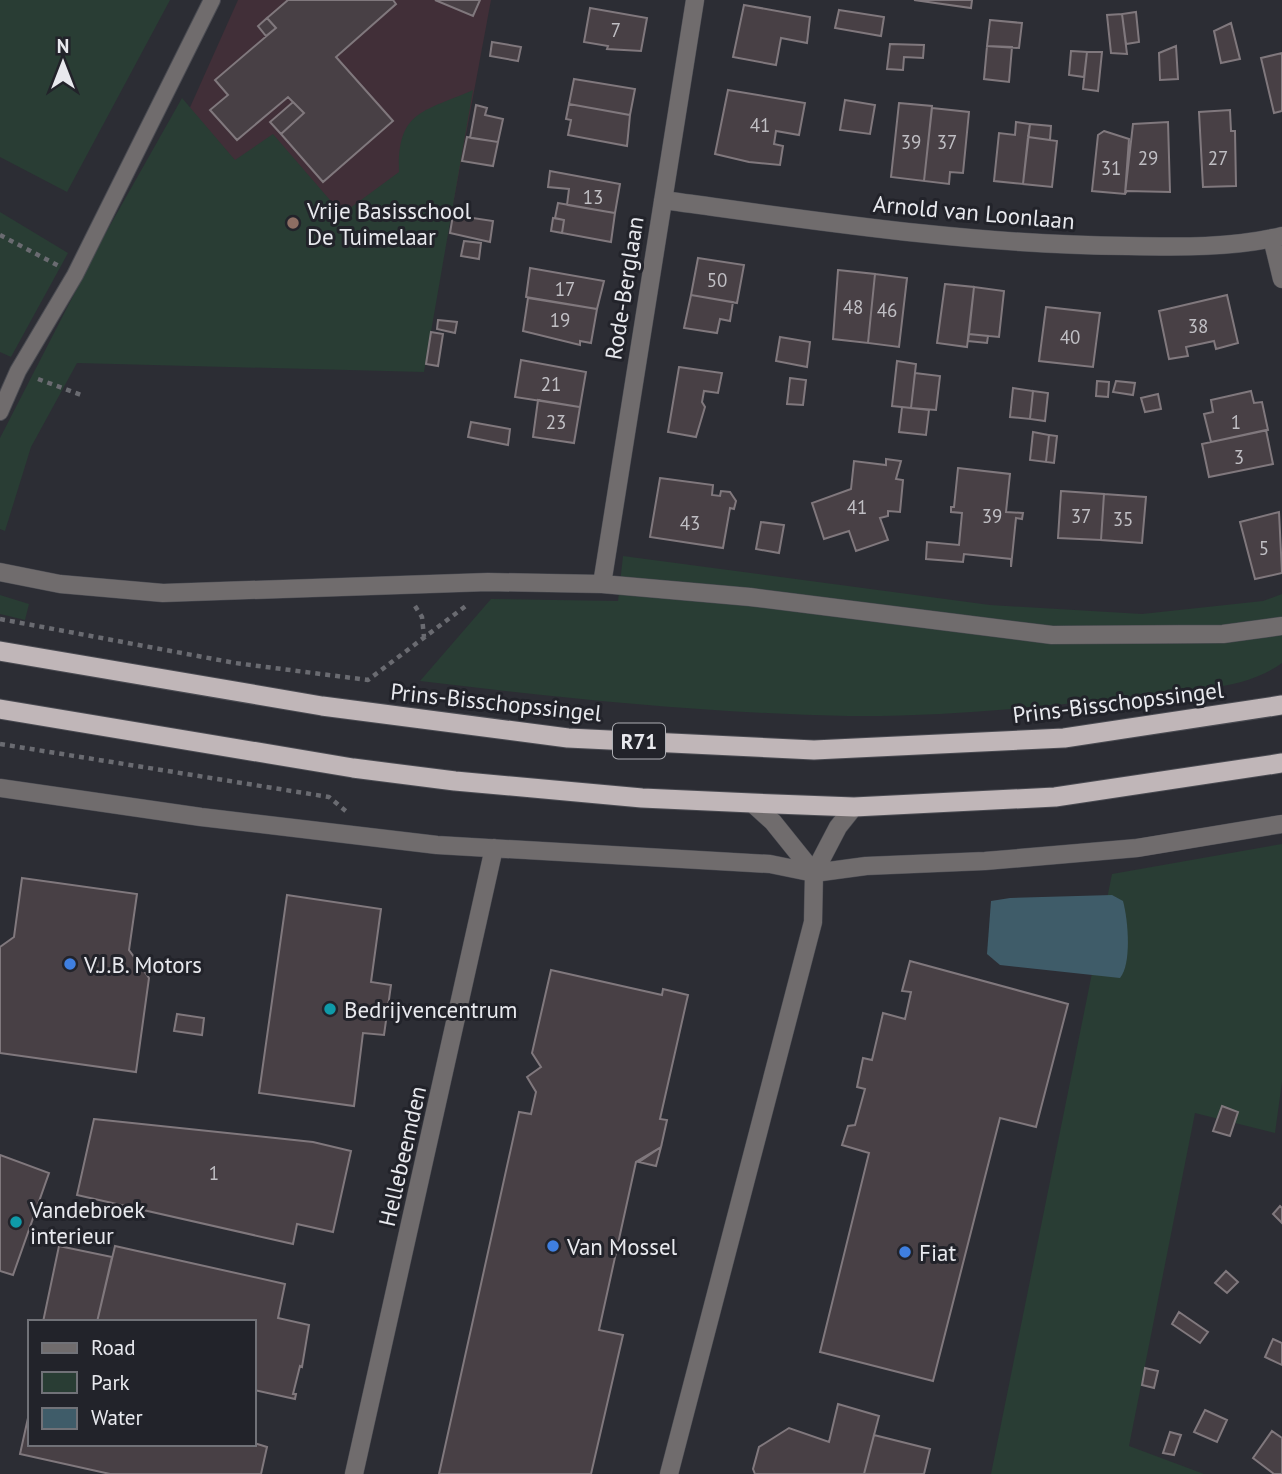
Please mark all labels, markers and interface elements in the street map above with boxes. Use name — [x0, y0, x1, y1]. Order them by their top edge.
house number: 7 — [611, 18, 621, 42]
north arrow — [28, 28, 98, 98]
text: N — [57, 34, 69, 58]
house number: 41 — [750, 113, 770, 137]
house number: 39 — [901, 130, 921, 154]
house number: 37 — [937, 130, 957, 154]
house number: 29 — [1138, 146, 1158, 170]
house number: 27 — [1208, 146, 1228, 170]
house number: 31 — [1101, 156, 1121, 180]
house number: 13 — [583, 185, 603, 209]
street label: Arnold van Loonlaan — [872, 189, 1076, 235]
place label: Vrije Basisschool De Tuimelaar — [306, 196, 472, 251]
street label: Rode-Berglaan — [598, 214, 650, 362]
marker: Vrije Basisschool De Tuimelaar — [285, 215, 301, 231]
house number: 50 — [707, 268, 727, 292]
house number: 17 — [555, 277, 575, 301]
house number: 48 — [843, 295, 863, 319]
house number: 46 — [877, 298, 897, 322]
house number: 19 — [550, 308, 570, 332]
house number: 38 — [1188, 314, 1208, 338]
house number: 40 — [1060, 325, 1080, 349]
house number: 21 — [541, 372, 561, 396]
house number: 23 — [546, 410, 566, 434]
house number: 1 — [1231, 410, 1241, 434]
house number: 3 — [1234, 445, 1244, 469]
house number: 41 — [847, 495, 867, 519]
house number: 39 — [982, 504, 1002, 528]
house number: 37 — [1071, 504, 1091, 528]
house number: 35 — [1113, 507, 1133, 531]
house number: 43 — [680, 511, 700, 535]
house number: 5 — [1259, 536, 1269, 560]
street label: Prins-Bisschopssingel — [1011, 675, 1225, 729]
street label: Prins-Bisschopssingel — [389, 676, 603, 728]
road number: R71 — [613, 724, 665, 758]
place label: V.J.B. Motors — [83, 950, 202, 979]
marker: V.J.B. Motors — [62, 956, 78, 972]
place label: Bedrijvencentrum — [344, 995, 518, 1024]
marker: Bedrijvencentrum — [322, 1001, 338, 1017]
street label: Hellebeemden — [372, 1083, 432, 1229]
house number: 1 — [209, 1161, 219, 1185]
place label: Vandebroek interieur — [29, 1195, 145, 1250]
marker: Vandebroek interieur — [8, 1214, 24, 1230]
place label: Van Mossel — [566, 1232, 678, 1261]
marker: Van Mossel — [545, 1238, 561, 1254]
place label: Fiat — [919, 1238, 956, 1267]
marker: Fiat — [897, 1244, 913, 1260]
legend — [28, 1320, 256, 1446]
text: Road — [91, 1334, 135, 1361]
text: Park — [91, 1369, 130, 1396]
text: Water — [91, 1404, 143, 1431]

